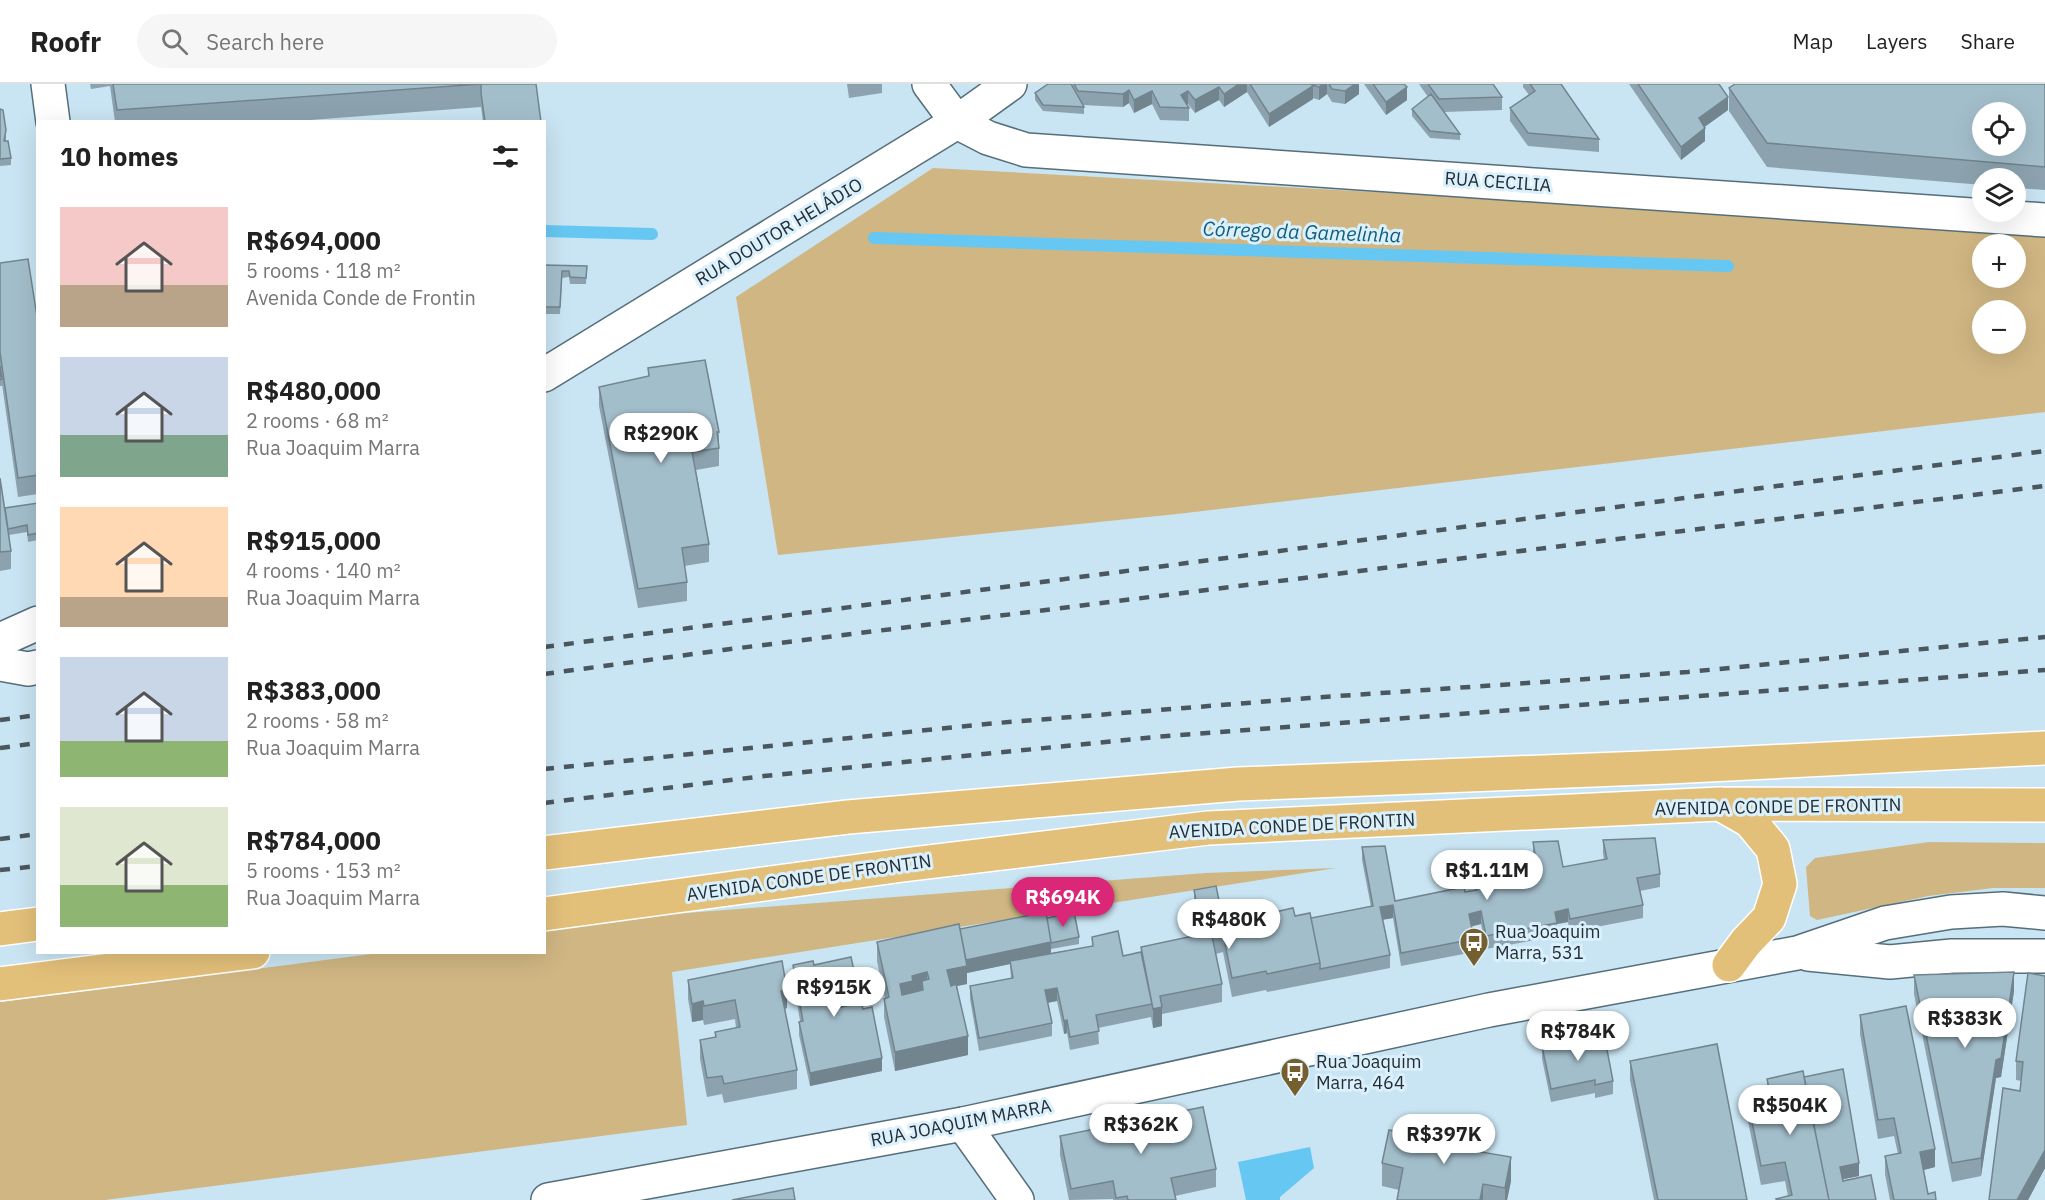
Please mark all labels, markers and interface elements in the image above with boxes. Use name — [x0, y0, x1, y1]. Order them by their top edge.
search box — [137, 14, 557, 68]
text: Roofr — [30, 23, 101, 60]
icon: search — [158, 25, 191, 58]
text: Search here — [206, 27, 324, 56]
text: Map — [1793, 27, 1833, 55]
text: Layers — [1866, 27, 1928, 55]
text: Share — [1961, 27, 2015, 55]
map controls — [1972, 102, 2026, 354]
button: locate — [1972, 102, 2026, 156]
text: 10 homes — [60, 139, 178, 173]
icon: filters — [489, 140, 522, 173]
street label: RUA CECILIA — [1444, 166, 1553, 197]
button: layers — [1972, 168, 2026, 222]
street label: RUA DOUTOR HELÁDIO — [691, 173, 866, 291]
water label: Córrego da Gamelinha — [1202, 215, 1402, 248]
text: R$694,000 — [246, 223, 381, 257]
icon: home — [108, 231, 180, 303]
button: + — [1972, 234, 2026, 288]
text: 5 rooms · 118 m² — [246, 257, 401, 284]
text: Avenida Conde de Frontin — [246, 284, 476, 311]
button: − — [1972, 300, 2026, 354]
text: R$480,000 — [246, 373, 381, 407]
icon: home — [108, 381, 180, 453]
text: 2 rooms · 68 m² — [246, 407, 389, 434]
pin: R$290K — [612, 413, 710, 464]
text: R$290K — [623, 419, 699, 446]
text: Rua Joaquim Marra — [246, 434, 420, 461]
text: R$915,000 — [246, 523, 381, 557]
icon: home — [108, 531, 180, 603]
text: 4 rooms · 140 m² — [246, 557, 401, 584]
text: Rua Joaquim Marra — [246, 584, 420, 611]
text: R$383,000 — [246, 673, 381, 707]
icon: home — [108, 681, 180, 753]
text: 2 rooms · 58 m² — [246, 707, 389, 734]
text: Rua Joaquim Marra — [246, 734, 420, 761]
street label: AVENIDA CONDE DE FRONTIN — [1654, 793, 1902, 820]
street label: AVENIDA CONDE DE FRONTIN — [1168, 808, 1416, 843]
text: R$784,000 — [246, 823, 381, 857]
icon: home — [108, 831, 180, 903]
street label: AVENIDA CONDE DE FRONTIN — [685, 849, 933, 906]
pin: R$1.11M — [1432, 850, 1542, 901]
text: R$1.11M — [1445, 856, 1529, 883]
text: 5 rooms · 153 m² — [246, 857, 401, 884]
pin: R$694K — [1014, 877, 1112, 928]
text: R$694K — [1025, 883, 1101, 910]
text: Rua Joaquim Marra — [246, 884, 420, 911]
pin: R$480K — [1180, 899, 1278, 950]
text: R$480K — [1191, 905, 1267, 932]
place label: Rua Joaquim Marra, 531 — [1495, 920, 1600, 964]
bus stop icon: Rua Joaquim Marra, 531 — [1458, 926, 1490, 968]
pin: R$915K — [785, 967, 883, 1018]
text: R$915K — [796, 973, 872, 1000]
pin: R$383K — [1916, 998, 2014, 1049]
text: R$383K — [1927, 1004, 2003, 1031]
pin: R$784K — [1529, 1011, 1627, 1062]
text: R$784K — [1540, 1017, 1616, 1044]
place label: Rua Joaquim Marra, 464 — [1316, 1050, 1421, 1094]
bus stop icon: Rua Joaquim Marra, 464 — [1279, 1056, 1311, 1098]
pin: R$504K — [1741, 1085, 1839, 1136]
text: R$504K — [1752, 1091, 1828, 1118]
street label: RUA JOAQUIM MARRA — [869, 1094, 1054, 1151]
pin: R$362K — [1092, 1104, 1190, 1155]
text: R$362K — [1103, 1110, 1179, 1137]
pin: R$397K — [1395, 1114, 1493, 1165]
text: R$397K — [1406, 1120, 1482, 1147]

